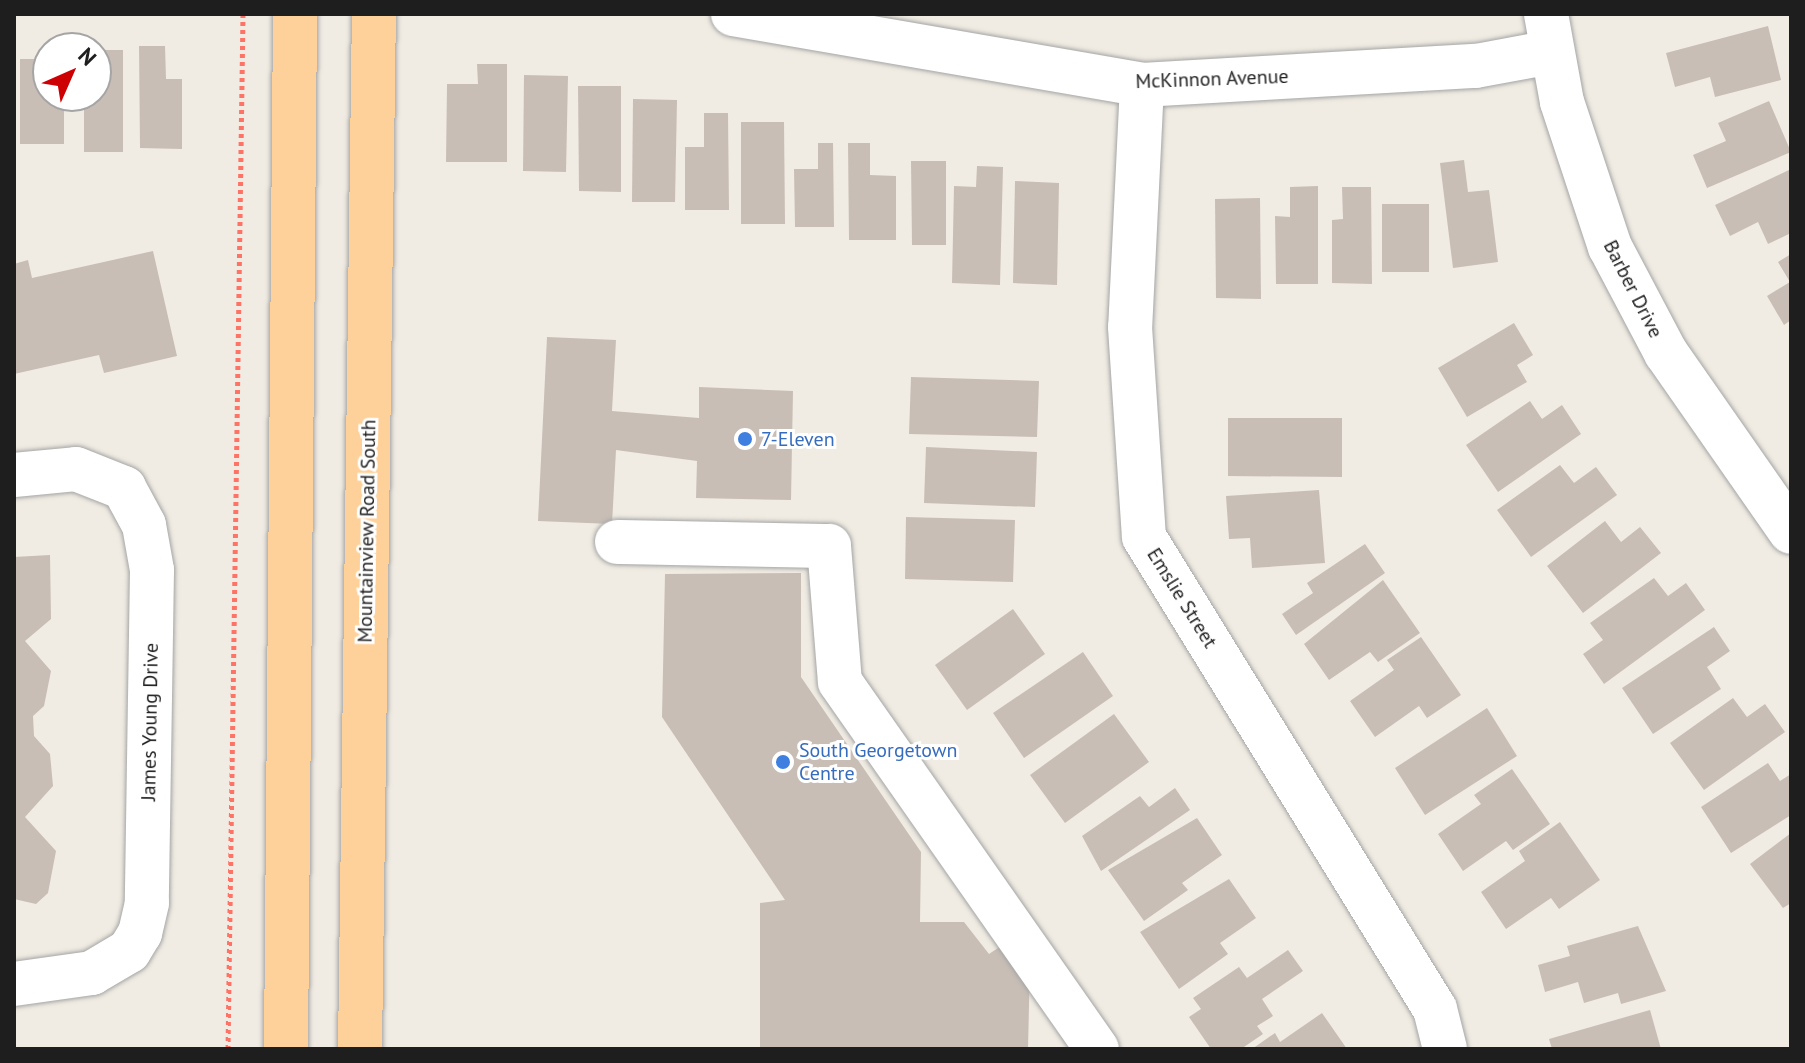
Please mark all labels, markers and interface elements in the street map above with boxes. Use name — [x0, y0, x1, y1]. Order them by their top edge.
north arrow — [32, 32, 112, 112]
text: N — [73, 41, 103, 71]
street label: McKinnon Avenue — [1135, 64, 1289, 94]
street label: Barber Drive — [1598, 236, 1668, 342]
street label: Mountainview Road South — [353, 419, 381, 643]
place label: 7-Eleven — [761, 427, 835, 451]
marker: 7-Eleven — [736, 430, 754, 448]
street label: Emslie Street — [1142, 544, 1222, 652]
street label: James Young Drive — [137, 642, 163, 802]
place label: South Georgetown Centre — [799, 738, 957, 785]
marker: South Georgetown Centre — [774, 753, 792, 771]

